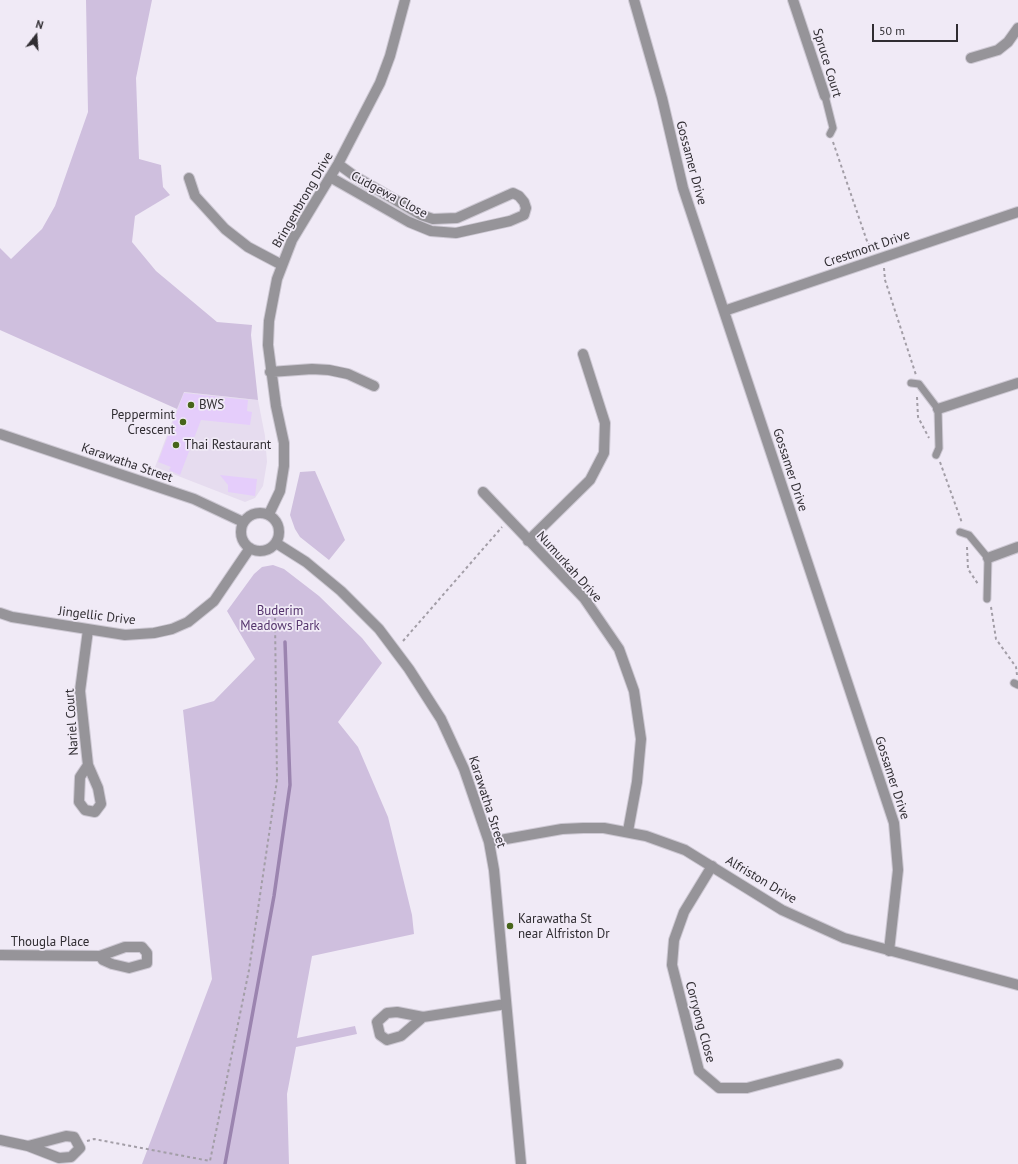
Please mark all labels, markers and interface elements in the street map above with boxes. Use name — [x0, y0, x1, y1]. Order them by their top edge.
north arrow — [16, 16, 56, 56]
scale bar — [874, 16, 960, 42]
text: N — [34, 17, 45, 32]
text: 50 m — [879, 23, 905, 38]
street label: Spruce Court — [809, 27, 845, 99]
street label: Gossamer Drive — [672, 119, 710, 207]
street label: Bringenbrong Drive — [269, 149, 337, 251]
street label: Cudgewa Close — [348, 168, 430, 222]
street label: Crestmont Drive — [822, 227, 912, 271]
place label: BWS — [199, 397, 224, 413]
marker: BWS — [186, 400, 196, 410]
place label: Peppermint Crescent — [111, 407, 175, 438]
marker: Peppermint Crescent — [178, 417, 188, 427]
street label: Gossamer Drive — [769, 426, 811, 514]
place label: Thai Restaurant — [184, 437, 271, 453]
street label: Karawatha Street — [79, 440, 175, 486]
marker: Thai Restaurant — [171, 440, 181, 450]
street label: Numurkah Drive — [533, 528, 605, 606]
park label: Buderim Meadows Park — [240, 603, 320, 634]
street label: Jingellic Drive — [58, 604, 136, 628]
street label: Nariel Court — [62, 688, 82, 756]
street label: Gossamer Drive — [871, 734, 913, 822]
street label: Karawatha Street — [465, 754, 509, 850]
street label: Alfriston Drive — [723, 853, 799, 907]
place label: Karawatha St near Alfriston Dr — [518, 911, 610, 942]
marker: Karawatha St near Alfriston Dr — [505, 921, 515, 931]
street label: Thougla Place — [11, 934, 89, 950]
street label: Corryong Close — [682, 980, 718, 1064]

